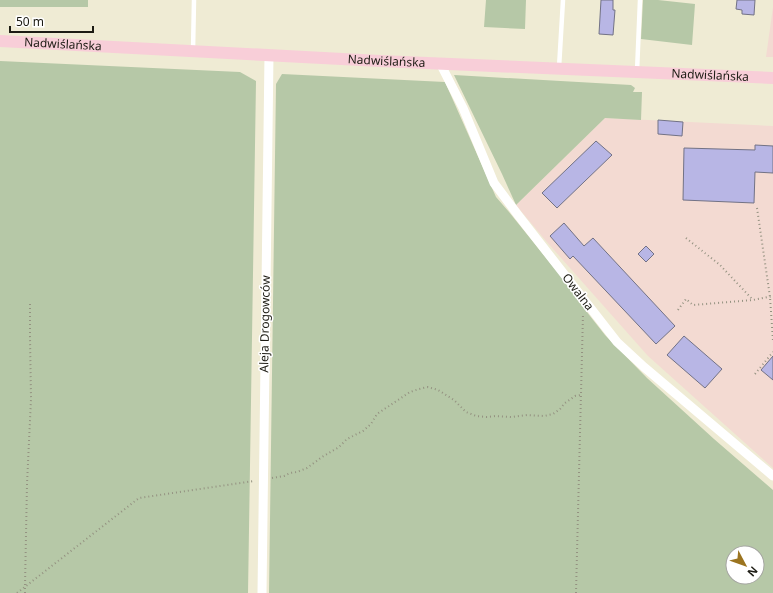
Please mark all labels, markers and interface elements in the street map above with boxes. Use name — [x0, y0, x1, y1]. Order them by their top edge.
scale bar — [10, 8, 93, 34]
text: 50 m — [16, 13, 44, 30]
street label: Nadwiślańska — [24, 33, 102, 54]
street label: Nadwiślańska — [347, 50, 426, 71]
street label: Nadwiślańska — [671, 65, 749, 85]
street label: Owalna — [559, 270, 598, 314]
street label: Aleja Drogowców — [255, 275, 274, 373]
north arrow — [725, 545, 765, 585]
text: N — [744, 564, 762, 580]

